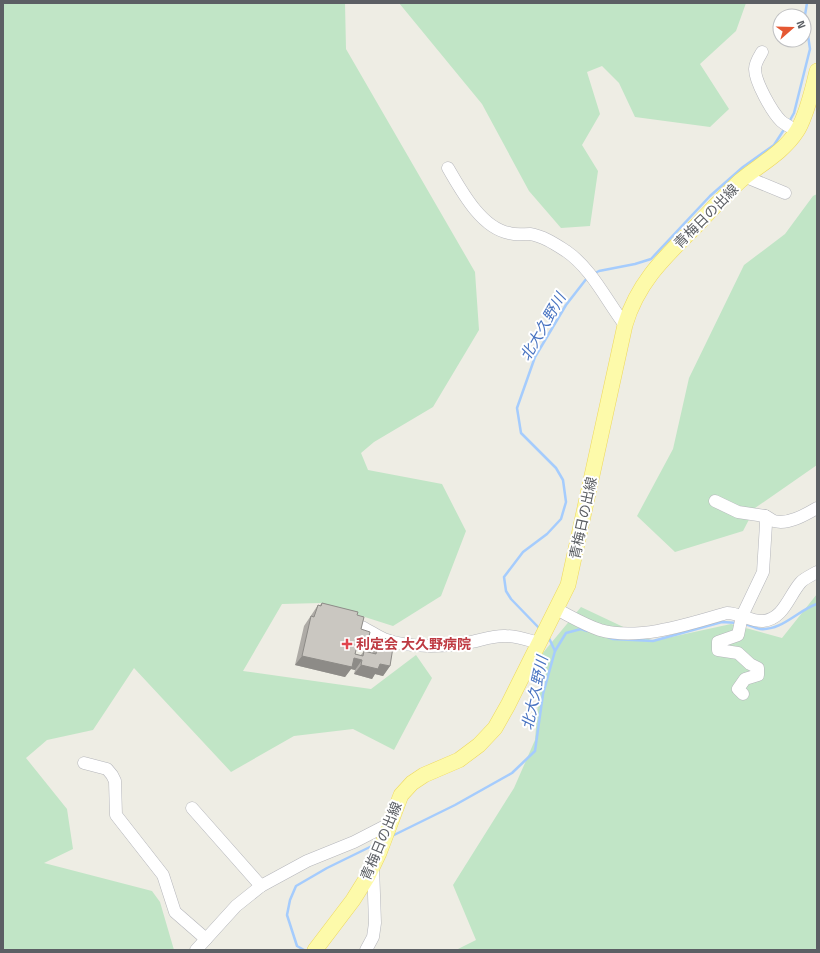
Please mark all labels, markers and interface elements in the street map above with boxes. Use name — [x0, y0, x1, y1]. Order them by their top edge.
north arrow — [772, 8, 812, 48]
text: N — [793, 18, 810, 31]
street label: 青梅日の出線 — [669, 179, 743, 253]
water label: 北大久野川 — [514, 287, 572, 365]
street label: 青梅日の出線 — [564, 475, 602, 561]
place label: 利定会 大久野病院 — [356, 633, 471, 654]
marker: 利定会 大久野病院 — [341, 638, 353, 650]
water label: 北大久野川 — [515, 652, 554, 732]
street label: 青梅日の出線 — [354, 798, 407, 884]

